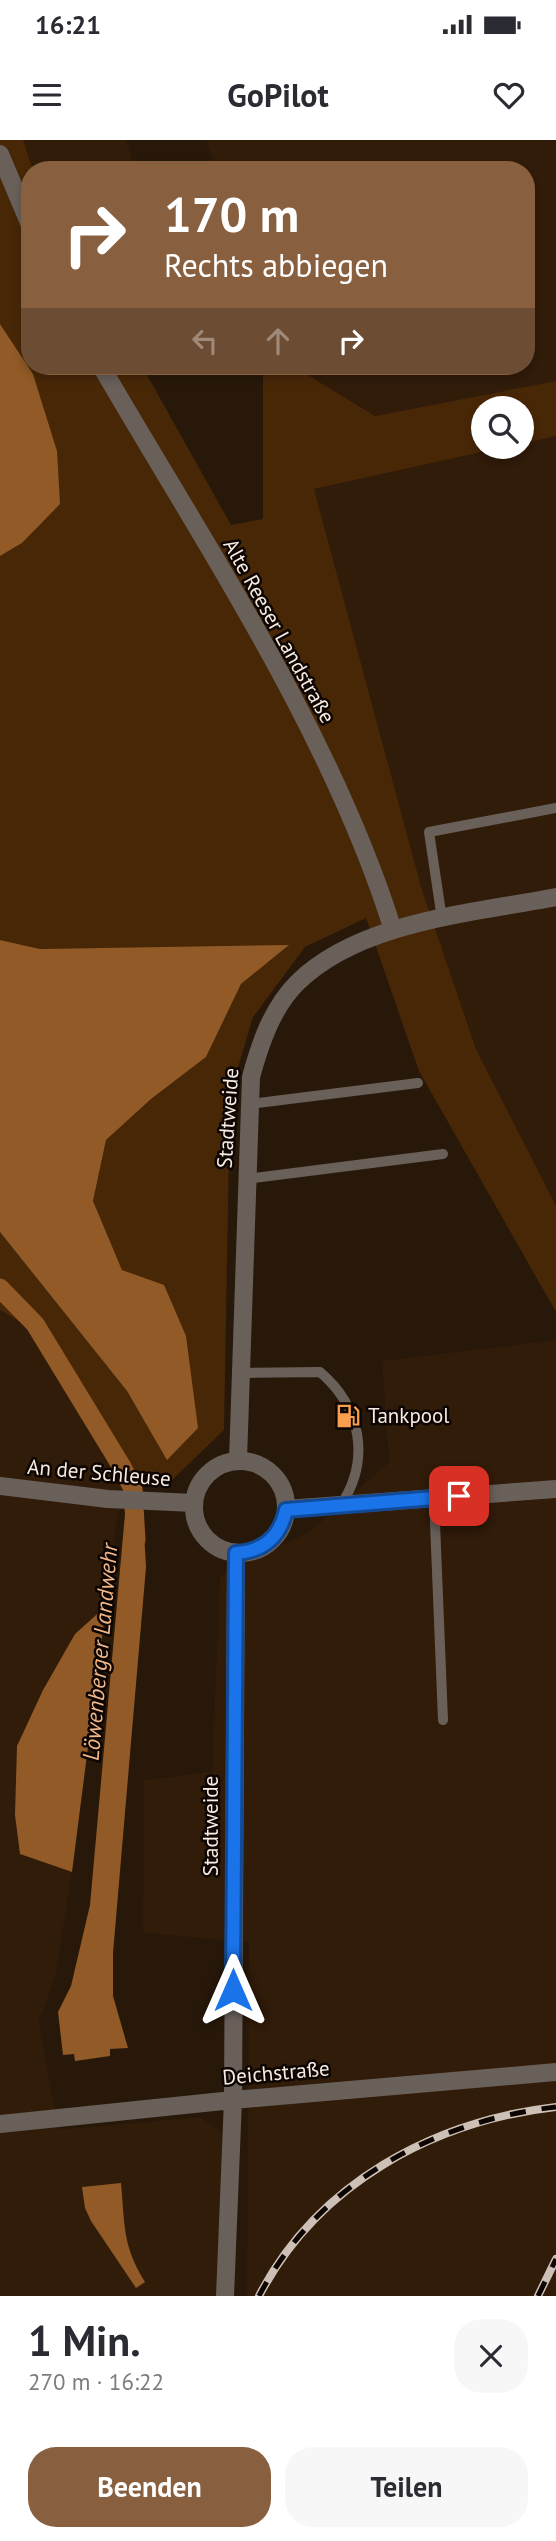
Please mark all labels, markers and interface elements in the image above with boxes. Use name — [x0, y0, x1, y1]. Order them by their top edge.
text: 16:21 — [35, 8, 101, 41]
text: GoPilot — [227, 74, 329, 116]
icon: menu — [28, 76, 66, 114]
icon: heart — [490, 76, 528, 114]
text: 170 m — [164, 182, 299, 246]
icon: right — [49, 189, 140, 280]
text: Rechts abbiegen — [164, 244, 388, 286]
icon: left — [186, 322, 224, 360]
icon: ahead — [259, 322, 297, 360]
icon: right — [332, 322, 370, 360]
map controls — [471, 396, 534, 459]
button: search — [471, 396, 534, 459]
street label: Alte Reeser Landstraße — [218, 534, 341, 728]
street label: Stadtweide — [211, 1067, 244, 1169]
fuel station icon: Tankpool — [334, 1402, 362, 1430]
place label: Tankpool — [368, 1402, 449, 1429]
street label: An der Schleuse — [26, 1453, 172, 1492]
pin — [429, 1466, 489, 1526]
icon: arrive — [440, 1477, 478, 1515]
water label: Löwenberger Landwehr — [76, 1541, 124, 1762]
street label: Stadtweide — [197, 1776, 224, 1876]
position arrow — [196, 1953, 270, 2027]
street label: Deichstraße — [221, 2054, 331, 2091]
text: 1 Min. — [28, 2313, 141, 2368]
button: close — [454, 2319, 528, 2393]
text: 270 m · 16:22 — [28, 2367, 164, 2396]
button: Beenden — [28, 2447, 271, 2527]
button: Teilen — [285, 2447, 528, 2527]

